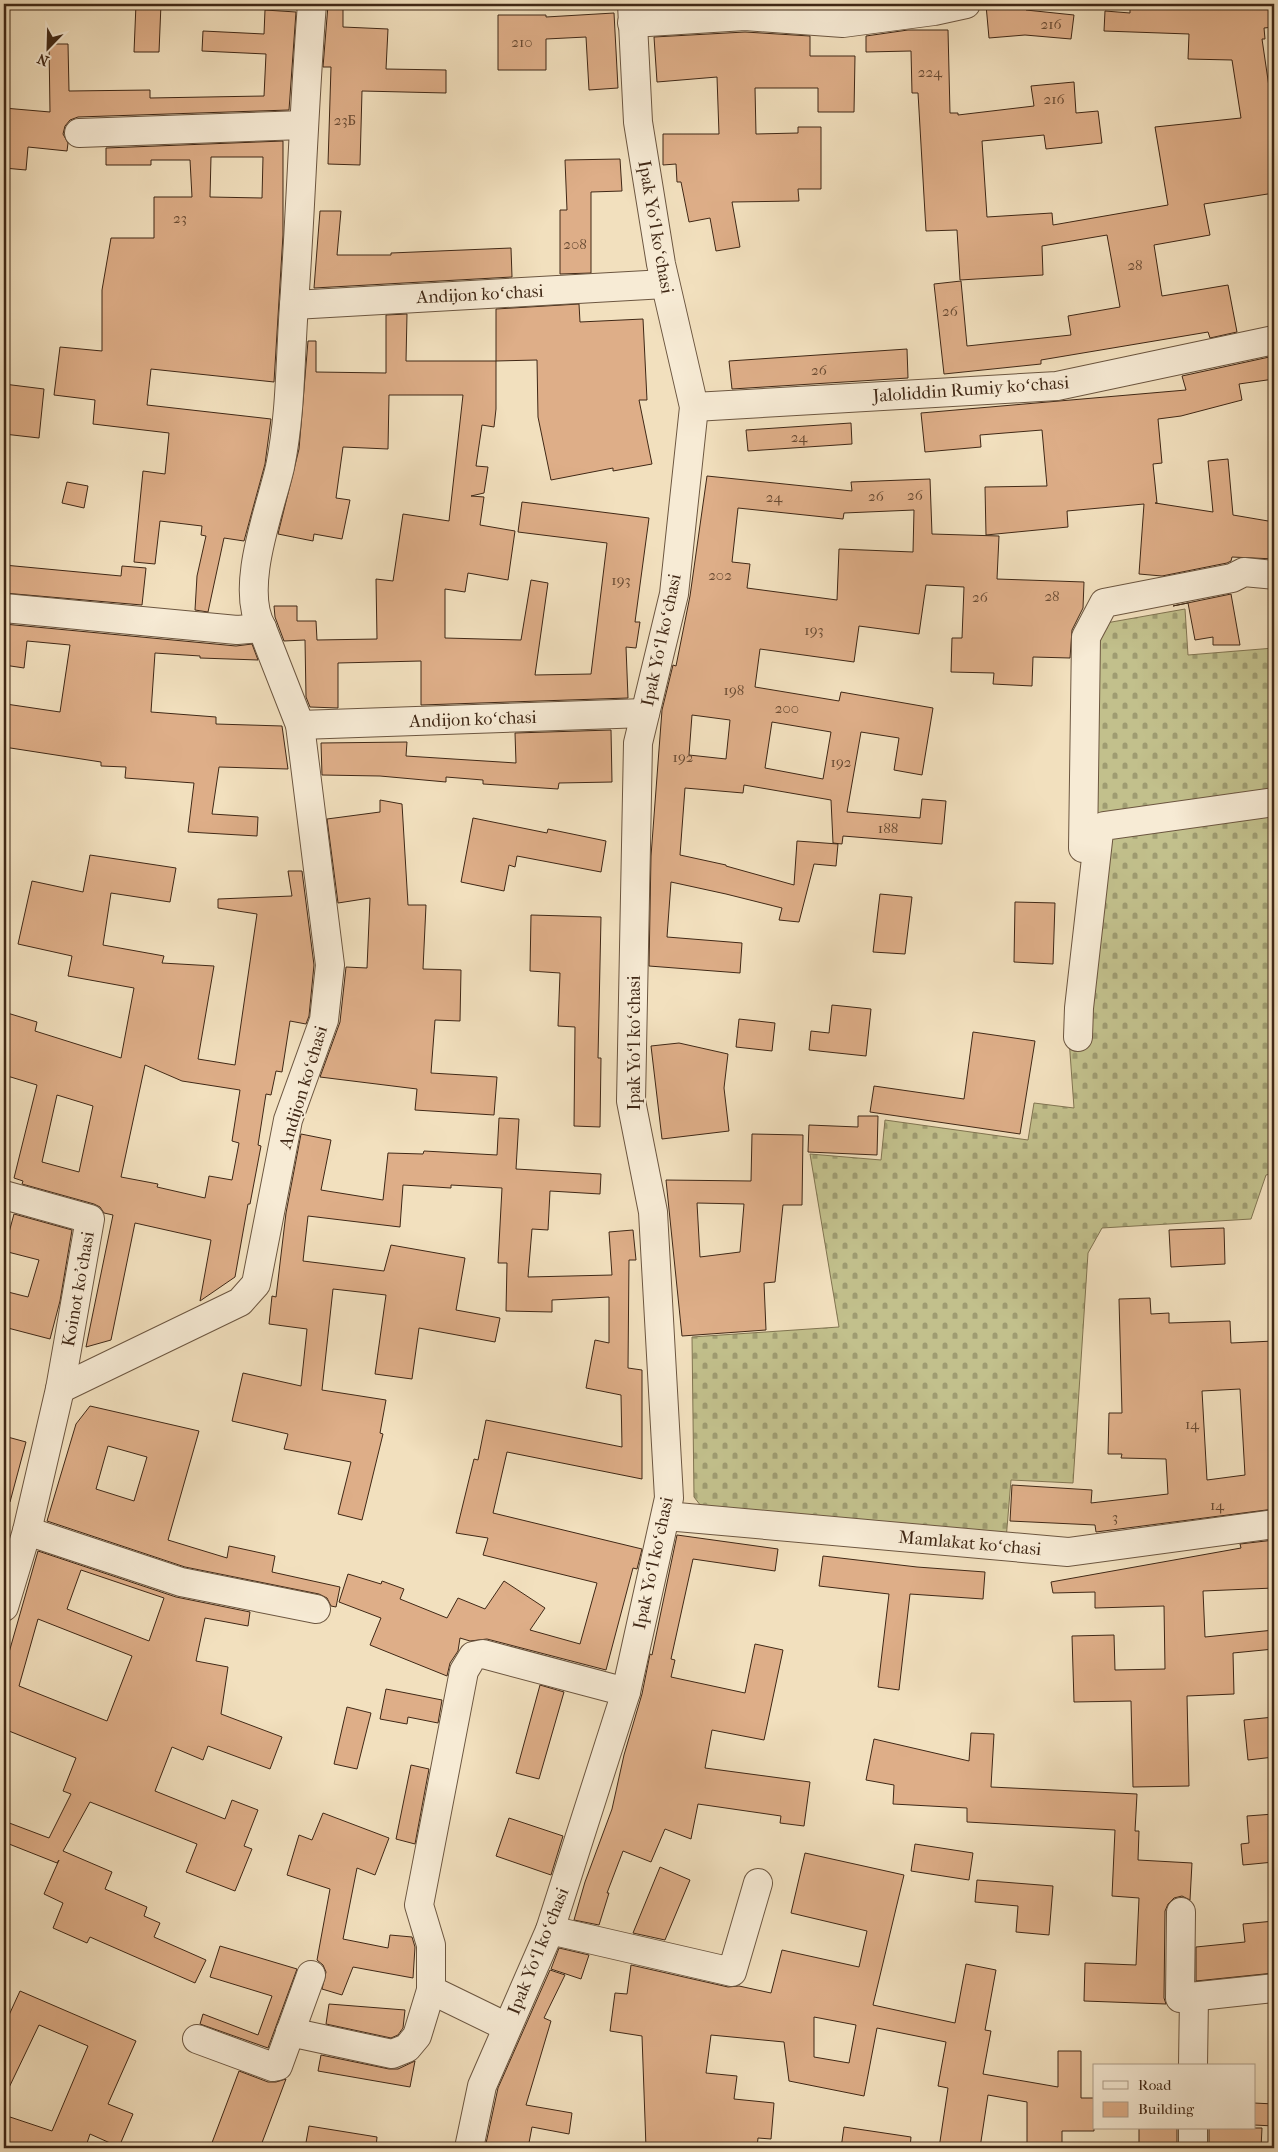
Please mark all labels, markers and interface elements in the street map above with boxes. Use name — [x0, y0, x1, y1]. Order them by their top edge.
house number: 216 — [1040, 15, 1062, 33]
north arrow — [22, 22, 72, 72]
house number: 210 — [511, 33, 533, 51]
text: N — [35, 49, 51, 69]
house number: 224 — [918, 63, 943, 81]
house number: 216 — [1043, 90, 1065, 108]
house number: 23Б — [334, 111, 356, 129]
street label: Ipak Yoʻl koʻchasi — [633, 159, 678, 296]
house number: 23 — [173, 209, 187, 227]
house number: 208 — [563, 235, 587, 253]
house number: 28 — [1127, 256, 1143, 274]
street label: Andijon koʻchasi — [415, 281, 545, 308]
house number: 26 — [942, 302, 959, 320]
house number: 26 — [811, 361, 828, 379]
street label: Jaloliddin Rumiy koʻchasi — [870, 372, 1071, 407]
house number: 24 — [791, 428, 808, 446]
house number: 26 — [907, 486, 924, 504]
house number: 26 — [868, 487, 885, 505]
house number: 24 — [766, 488, 783, 506]
house number: 202 — [708, 566, 732, 584]
house number: 193 — [611, 571, 631, 589]
street label: Ipak Yoʻl koʻchasi — [637, 571, 686, 708]
house number: 28 — [1044, 587, 1060, 605]
house number: 26 — [972, 588, 989, 606]
house number: 193 — [804, 621, 824, 639]
house number: 198 — [724, 681, 744, 699]
house number: 200 — [775, 699, 799, 717]
street label: Andijon koʻchasi — [408, 707, 538, 732]
house number: 192 — [673, 748, 694, 766]
house number: 192 — [831, 753, 852, 771]
house number: 188 — [878, 819, 898, 837]
street label: Ipak Yoʻl koʻchasi — [624, 975, 645, 1111]
street label: Andijon koʻchasi — [275, 1023, 332, 1152]
street label: Koinot ko'chasi — [58, 1229, 99, 1348]
house number: 14 — [1185, 1415, 1200, 1433]
street label: Ipak Yoʻl koʻchasi — [629, 1494, 678, 1631]
house number: 14 — [1210, 1496, 1225, 1514]
house number: 3 — [1112, 1508, 1118, 1526]
street label: Mamlakat koʻchasi — [898, 1527, 1043, 1560]
street label: Ipak Yoʻl koʻchasi — [503, 1884, 574, 2018]
legend — [1093, 2064, 1256, 2130]
text: Road — [1138, 2076, 1172, 2094]
text: Building — [1138, 2100, 1195, 2118]

